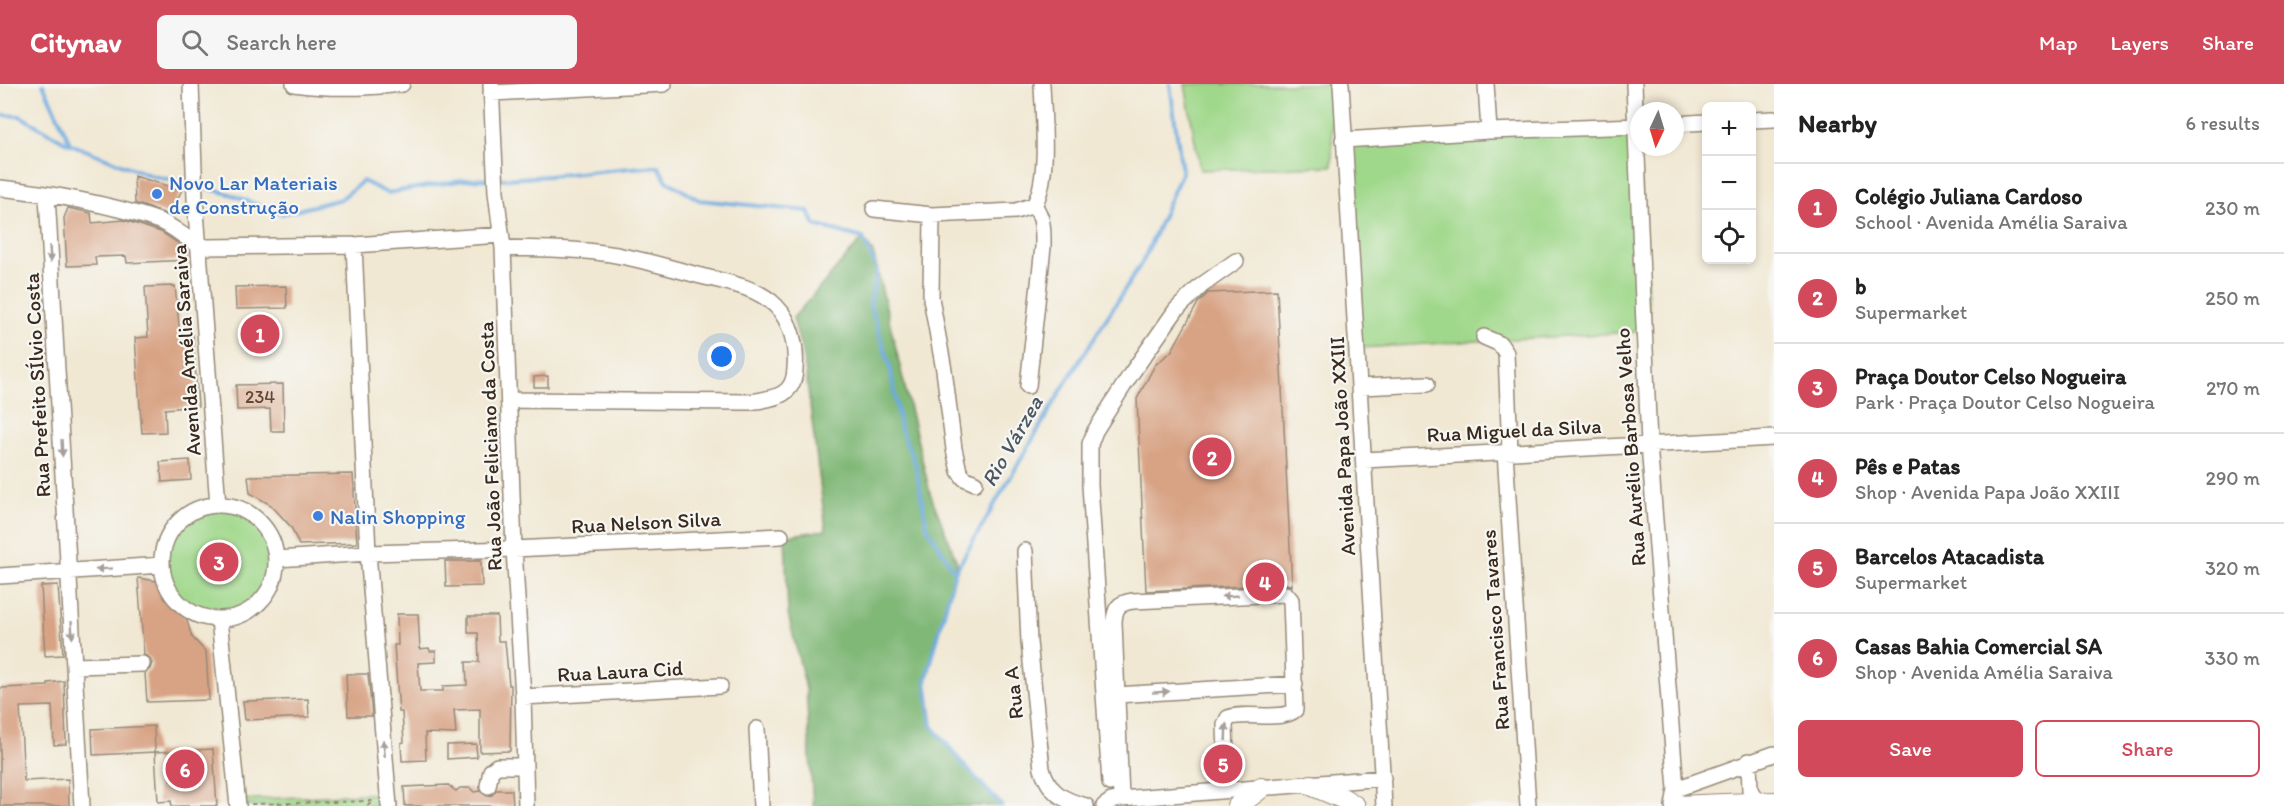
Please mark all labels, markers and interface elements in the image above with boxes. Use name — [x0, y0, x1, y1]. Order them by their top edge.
search box — [157, 15, 577, 69]
text: Citynav — [30, 25, 121, 59]
icon: search — [178, 26, 211, 59]
text: Search here — [226, 29, 337, 56]
text: Map — [2039, 30, 2078, 55]
text: Layers — [2111, 30, 2169, 55]
text: Share — [2202, 30, 2254, 55]
north arrow — [1630, 102, 1684, 156]
map controls — [1702, 102, 1756, 264]
button: + — [1702, 102, 1756, 156]
text: Nearby — [1798, 107, 1877, 139]
text: 6 results — [2186, 111, 2260, 135]
button: − — [1702, 156, 1756, 210]
place label: Novo Lar Materiais de Construção — [169, 170, 338, 219]
text: Colégio Juliana Cardoso — [1855, 183, 2082, 210]
marker: Novo Lar Materiais de Construção — [150, 187, 164, 201]
text: 1 — [1813, 196, 1822, 220]
text: 230 m — [2205, 196, 2260, 220]
button: locate — [1702, 210, 1756, 264]
text: School · Avenida Amélia Saraiva — [1855, 210, 2128, 234]
street label: Avenida Amélia Saraiva — [166, 243, 206, 457]
one-way arrow — [46, 244, 55, 263]
street label: Rua Prefeito SÍlvio Costa — [19, 272, 55, 498]
text: b — [1855, 273, 1866, 300]
text: 2 — [1812, 286, 1823, 310]
text: 250 m — [2205, 286, 2260, 310]
text: Supermarket — [1855, 300, 1967, 324]
pin: 1 — [240, 312, 280, 356]
street label: Rua João Feliciano da Costa — [473, 320, 507, 571]
street label: Rua Aurélio Barbosa Velho — [1609, 327, 1651, 567]
street label: Avenida Papa João XXIII — [1324, 336, 1360, 556]
your location — [707, 342, 736, 371]
text: Praça Doutor Celso Nogueira — [1855, 363, 2127, 390]
text: 3 — [1812, 376, 1823, 400]
text: 270 m — [2206, 376, 2260, 400]
house number: 234 — [245, 386, 275, 408]
water label: Rio Várzea — [975, 390, 1049, 491]
text: Park · Praça Doutor Celso Nogueira — [1855, 390, 2155, 414]
street label: Rua Miguel da Silva — [1426, 413, 1602, 447]
pin: 2 — [1192, 434, 1232, 479]
one-way arrow — [57, 439, 66, 458]
text: Pês e Patas — [1855, 453, 1961, 480]
text: 4 — [1811, 466, 1824, 490]
text: 290 m — [2205, 466, 2260, 490]
text: Shop · Avenida Papa João XXIII — [1855, 480, 2120, 504]
place label: Nalin Shopping — [330, 504, 466, 529]
street label: Rua Nelson Silva — [570, 506, 722, 538]
marker: Nalin Shopping — [311, 509, 325, 523]
street label: Rua Francisco Tavares — [1476, 529, 1514, 731]
pin: 3 — [200, 540, 238, 584]
text: Barcelos Atacadista — [1855, 543, 2044, 570]
text: 5 — [1812, 556, 1823, 580]
text: 320 m — [2205, 556, 2260, 580]
pin: 4 — [1246, 560, 1284, 604]
one-way arrow — [94, 565, 113, 574]
text: Supermarket — [1855, 570, 1967, 594]
one-way arrow — [1221, 591, 1240, 600]
one-way arrow — [68, 621, 77, 640]
text: Casas Bahia Comercial SA — [1855, 633, 2102, 660]
text: 6 — [1812, 646, 1823, 670]
text: 330 m — [2205, 646, 2260, 670]
street label: Rua Laura Cid — [556, 655, 684, 687]
text: Shop · Avenida Amélia Saraiva — [1855, 660, 2113, 684]
street label: Rua A — [998, 665, 1028, 721]
one-way arrow — [1151, 687, 1170, 696]
button: Save — [1798, 720, 2023, 777]
button: Share — [2035, 720, 2260, 777]
one-way arrow — [1221, 722, 1230, 741]
one-way arrow — [379, 738, 389, 757]
pin: 5 — [1204, 742, 1242, 786]
pin: 6 — [166, 746, 204, 792]

